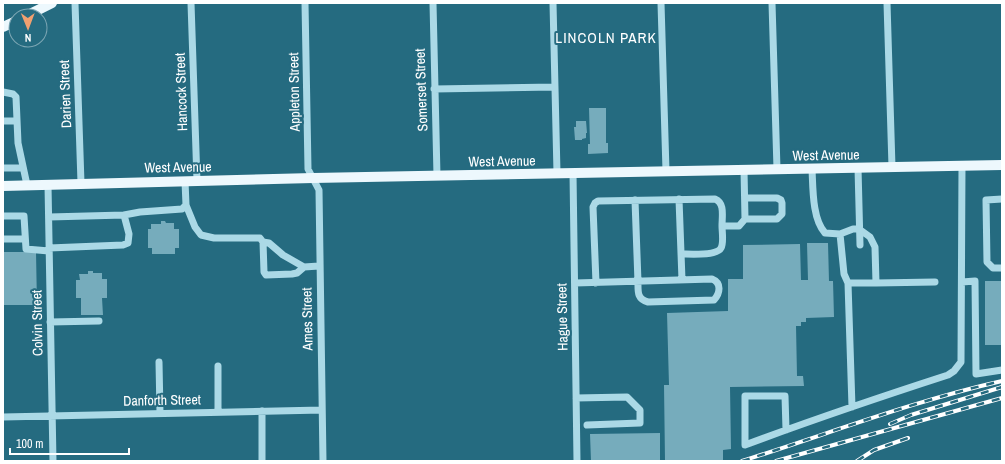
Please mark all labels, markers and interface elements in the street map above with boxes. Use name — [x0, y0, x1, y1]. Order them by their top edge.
north arrow — [8, 8, 48, 48]
district label: LINCOLN PARK — [555, 27, 657, 48]
text: N — [25, 31, 32, 45]
street label: Somerset Street — [411, 48, 431, 132]
street label: Hancock Street — [171, 52, 191, 132]
street label: Appleton Street — [284, 52, 304, 133]
street label: Darien Street — [55, 60, 75, 128]
street label: West Avenue — [792, 145, 860, 165]
street label: West Avenue — [468, 151, 536, 171]
street label: West Avenue — [144, 157, 212, 177]
street label: Hague Street — [552, 283, 572, 351]
street label: Ames Street — [297, 287, 317, 352]
street label: Colvin Street — [27, 290, 47, 356]
street label: Danforth Street — [123, 390, 201, 410]
scale bar — [10, 430, 129, 456]
text: 100 m — [16, 436, 43, 452]

